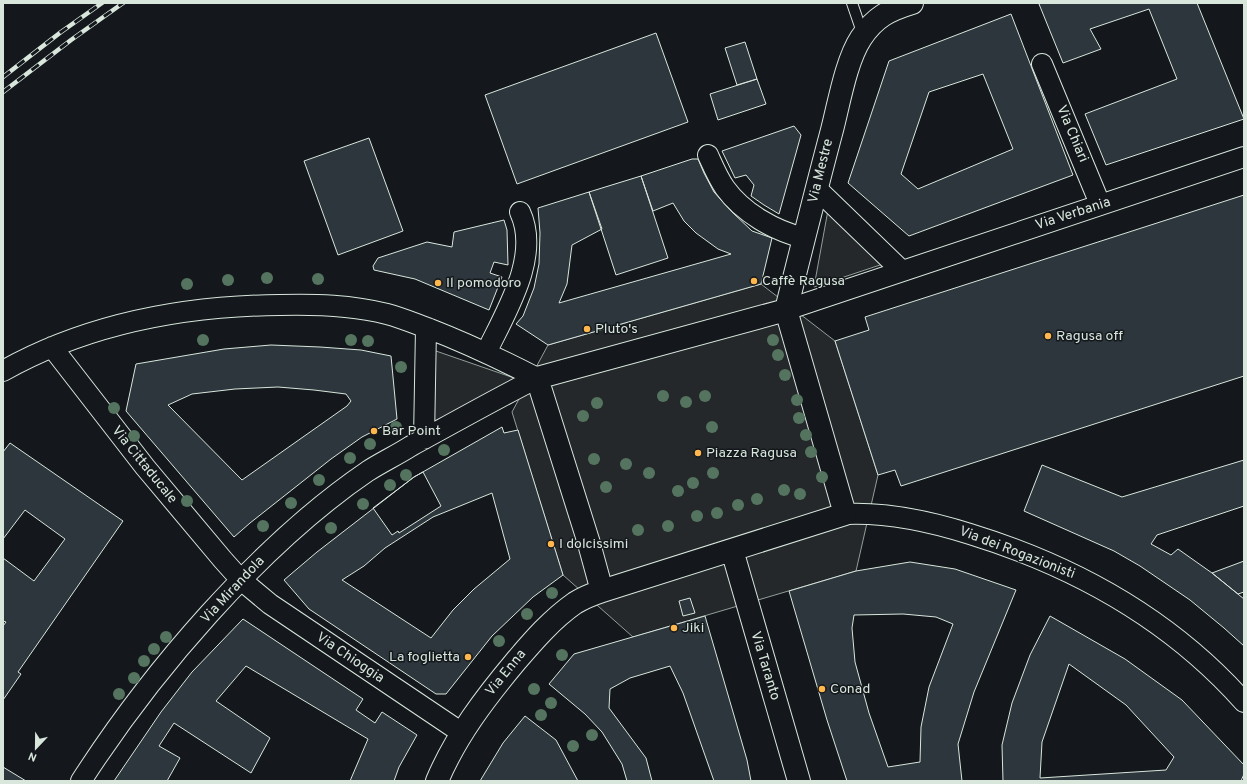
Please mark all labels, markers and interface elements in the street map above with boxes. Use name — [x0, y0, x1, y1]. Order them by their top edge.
street label: Via Chiari — [1052, 103, 1092, 165]
street label: Via Mestre — [805, 137, 837, 205]
street label: Via Verbania — [1033, 194, 1113, 234]
place label: Caffè Ragusa — [762, 273, 845, 290]
place label: Il pomodoro — [446, 275, 522, 292]
marker: Caffè Ragusa — [749, 276, 759, 286]
marker: Il pomodoro — [433, 278, 443, 288]
place label: Pluto's — [595, 321, 638, 338]
marker: Pluto's — [582, 324, 592, 334]
place label: Ragusa off — [1056, 328, 1123, 345]
marker: Ragusa off — [1043, 331, 1053, 341]
street label: Via Cittaducale — [108, 423, 180, 507]
place label: Bar Point — [382, 423, 441, 440]
marker: Bar Point — [369, 426, 379, 436]
place label: Piazza Ragusa — [706, 445, 797, 462]
marker: Piazza Ragusa — [693, 448, 703, 458]
street label: Via dei Rogazionisti — [957, 523, 1077, 583]
place label: I dolcissimi — [559, 536, 628, 553]
marker: I dolcissimi — [546, 539, 556, 549]
street label: Via Mirandola — [198, 553, 268, 627]
place label: Jiki — [682, 620, 704, 637]
marker: Jiki — [669, 623, 679, 633]
street label: Via Chioggia — [313, 629, 387, 687]
street label: Via Taranto — [747, 630, 784, 703]
street label: Via Enna — [482, 646, 530, 700]
place label: La foglietta — [389, 649, 460, 666]
marker: La foglietta — [463, 652, 473, 662]
place label: Conad — [830, 681, 870, 698]
marker: Conad — [817, 684, 827, 694]
north arrow — [16, 728, 56, 768]
text: N — [26, 748, 39, 764]

